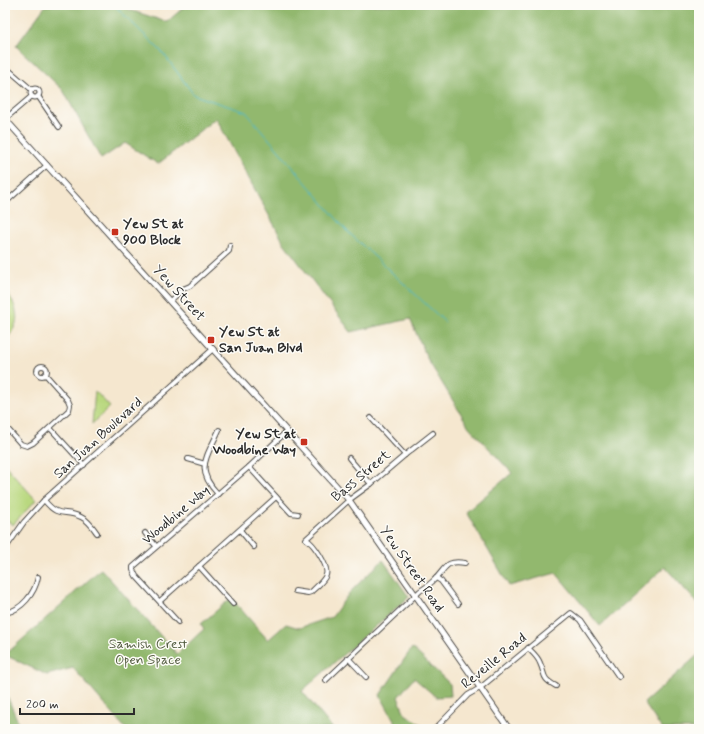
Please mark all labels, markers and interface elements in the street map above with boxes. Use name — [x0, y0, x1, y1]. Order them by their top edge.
place label: Yew St at 900 Block — [123, 215, 184, 249]
marker: Yew St at 900 Block — [110, 227, 120, 237]
street label: Yew Street — [149, 261, 209, 325]
place label: Yew St at San Juan Blvd — [219, 323, 302, 357]
marker: Yew St at San Juan Blvd — [206, 335, 216, 345]
street label: San Juan Boulevard — [50, 393, 146, 483]
place label: Yew St at Woodbine Way — [212, 425, 297, 459]
marker: Yew St at Woodbine Way — [299, 437, 309, 447]
street label: Bass Street — [328, 446, 395, 506]
street label: Woodbine Way — [138, 481, 214, 549]
street label: Yew Street Road — [376, 522, 448, 616]
street label: Reveille Road — [458, 629, 530, 693]
park label: Samish Crest Open Space — [109, 635, 188, 669]
scale bar — [20, 690, 134, 716]
text: 200 m — [26, 697, 59, 713]

